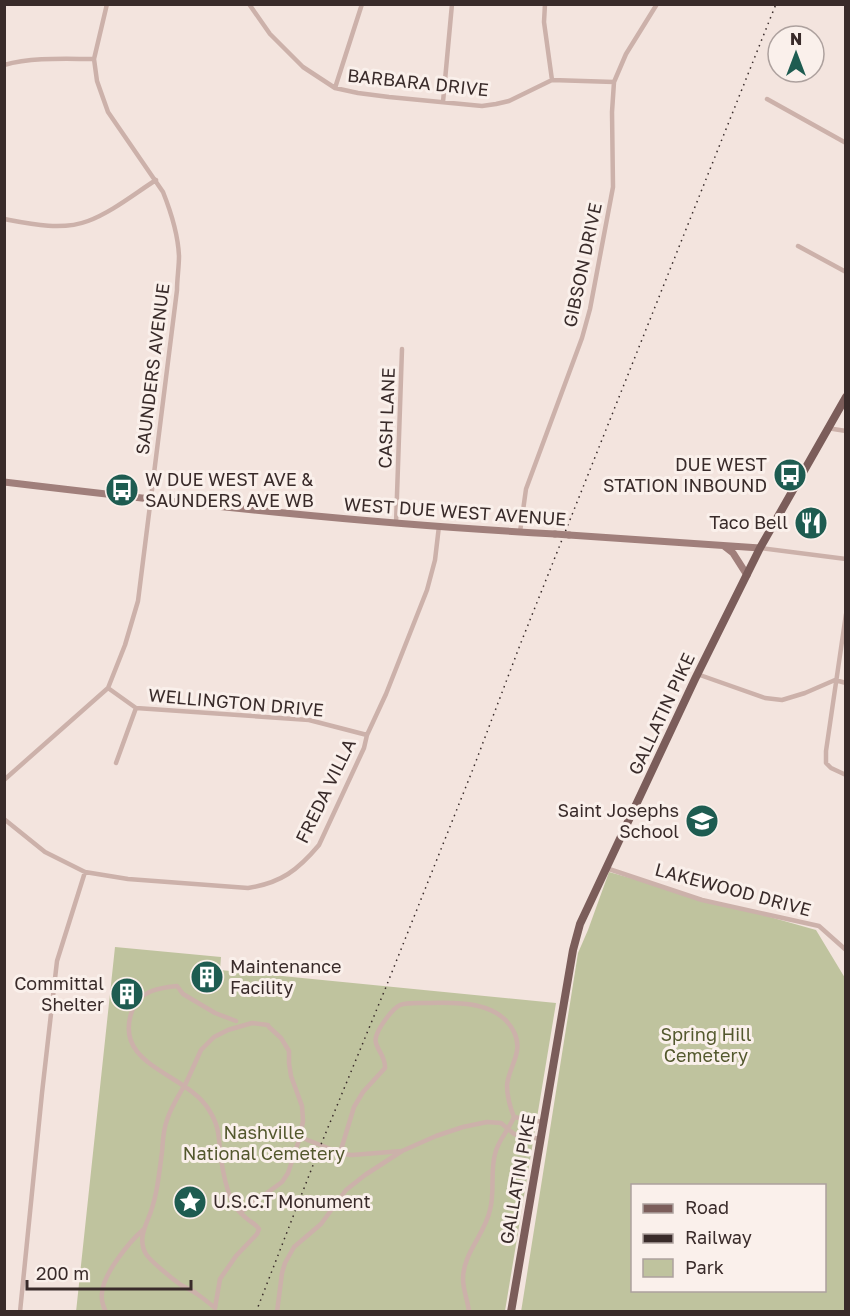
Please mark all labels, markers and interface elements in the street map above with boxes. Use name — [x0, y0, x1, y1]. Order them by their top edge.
north arrow — [766, 24, 826, 84]
text: N — [790, 29, 802, 49]
street label: BARBARA DRIVE — [346, 64, 490, 100]
street label: GIBSON DRIVE — [558, 200, 606, 329]
street label: SAUNDERS AVENUE — [131, 282, 173, 456]
street label: CASH LANE — [373, 367, 399, 469]
place label: DUE WEST STATION INBOUND — [603, 453, 767, 496]
bus stop icon: DUE WEST STATION INBOUND — [772, 457, 808, 493]
place label: W DUE WEST AVE & SAUNDERS AVE WB — [145, 468, 314, 511]
bus stop icon: W DUE WEST AVE & SAUNDERS AVE WB — [104, 472, 140, 508]
street label: WEST DUE WEST AVENUE — [343, 492, 567, 530]
restaurant icon: Taco Bell — [793, 505, 829, 541]
place label: Taco Bell — [709, 511, 788, 533]
street label: GALLATIN PIKE — [623, 649, 699, 778]
street label: WELLINGTON DRIVE — [147, 683, 325, 721]
street label: FREDA VILLA — [290, 735, 360, 846]
place label: Saint Josephs School — [557, 799, 679, 842]
school or university icon: Saint Josephs School — [684, 803, 720, 839]
street label: LAKEWOOD DRIVE — [653, 858, 814, 920]
place label: Maintenance Facility — [230, 955, 342, 998]
building icon: Maintenance Facility — [189, 959, 225, 995]
place label: Committal Shelter — [14, 972, 104, 1015]
building icon: Committal Shelter — [109, 976, 145, 1012]
park label: Spring Hill Cemetery — [660, 1023, 752, 1066]
street label: GALLATIN PIKE — [495, 1112, 539, 1246]
park label: Nashville National Cemetery — [183, 1121, 345, 1164]
place icon: U.S.C.T Monument — [172, 1184, 208, 1220]
legend — [631, 1184, 826, 1292]
place label: U.S.C.T Monument — [213, 1190, 371, 1212]
text: Road — [685, 1196, 729, 1218]
text: Railway — [685, 1226, 752, 1248]
scale bar — [27, 1253, 190, 1291]
text: Park — [685, 1256, 724, 1278]
text: 200 m — [36, 1262, 89, 1284]

